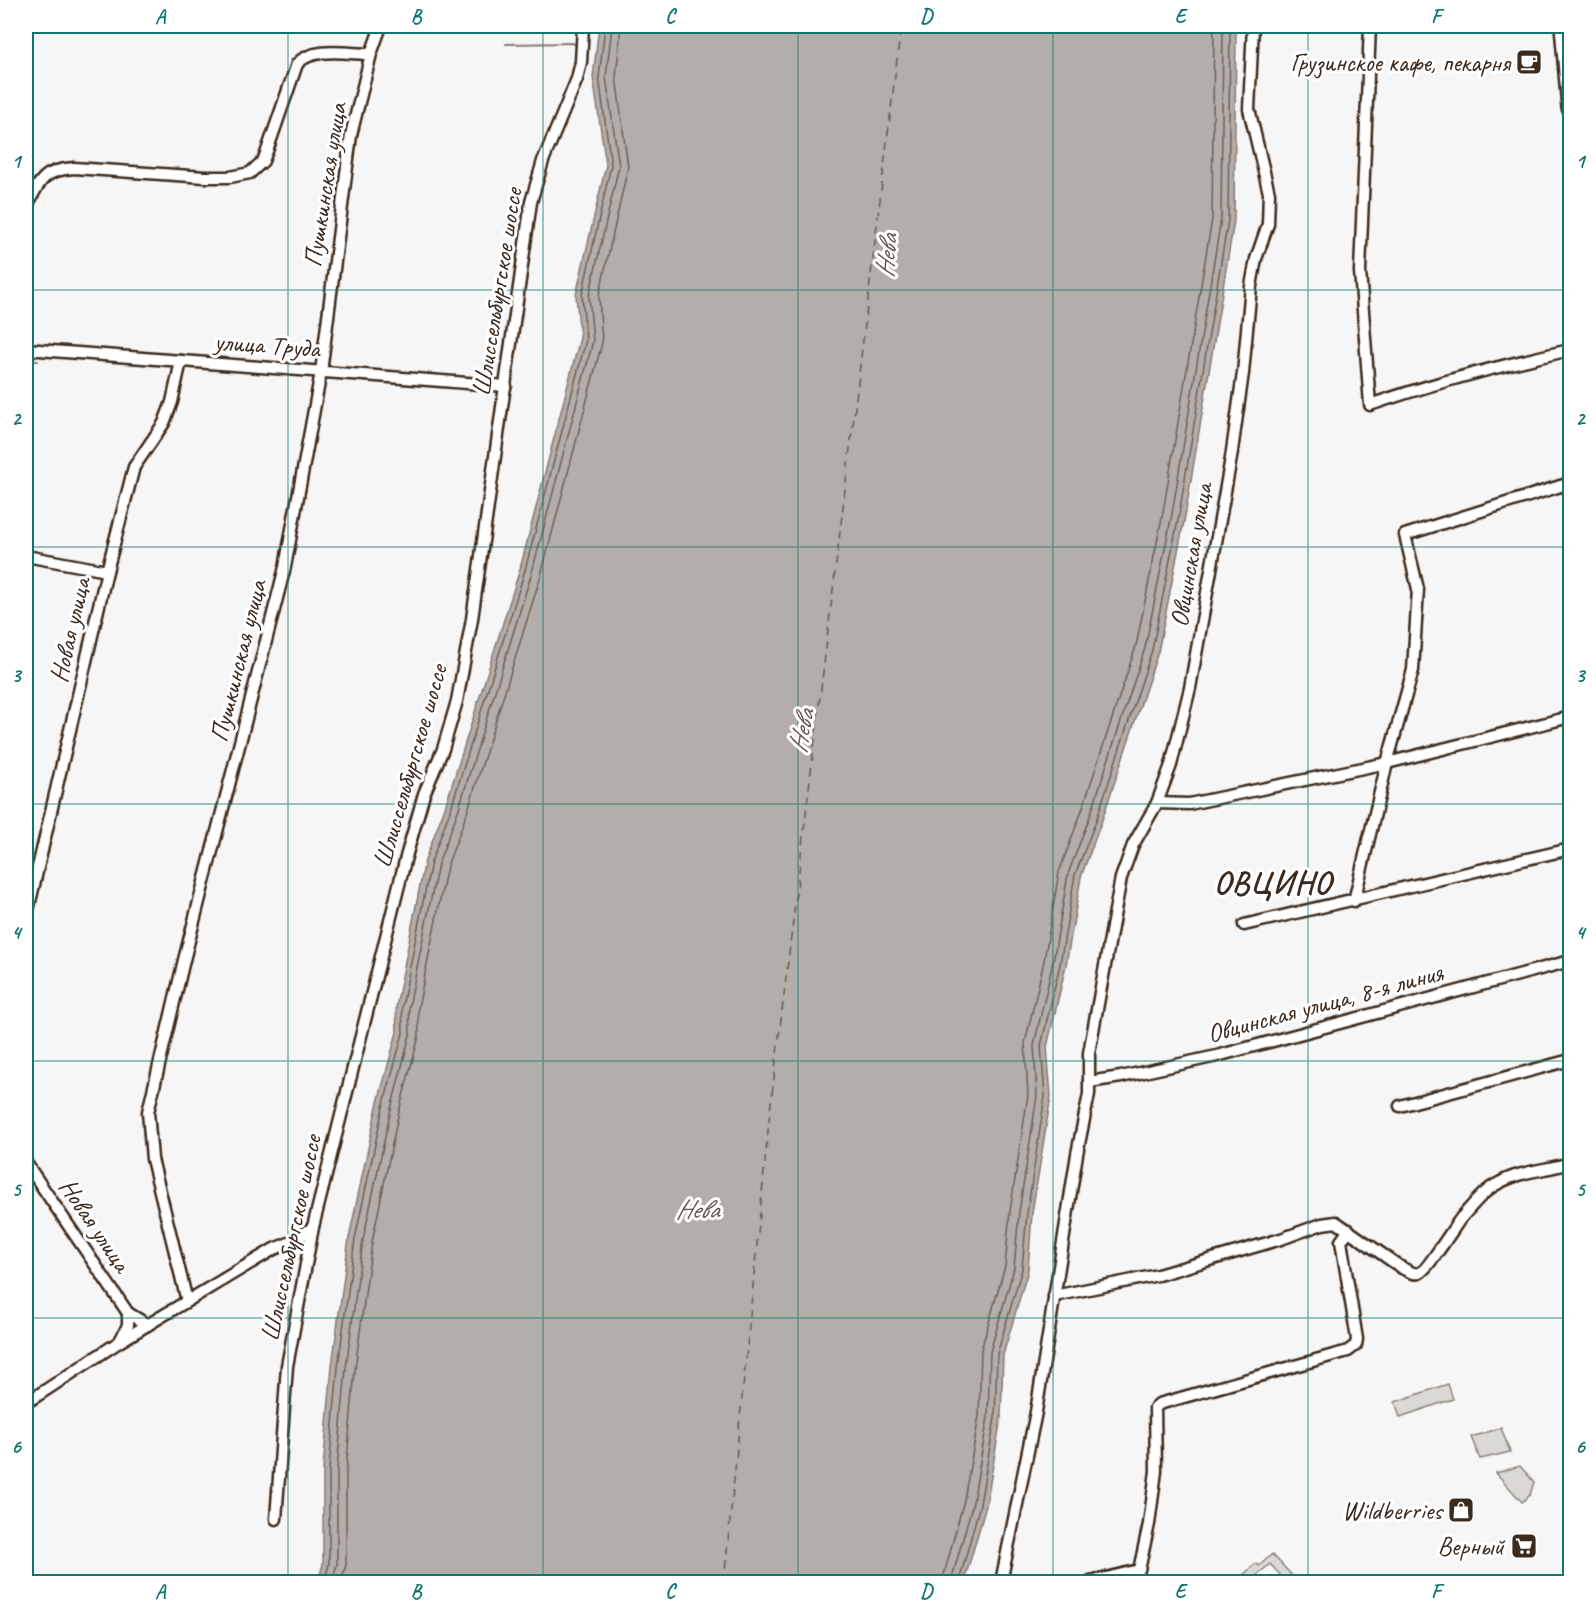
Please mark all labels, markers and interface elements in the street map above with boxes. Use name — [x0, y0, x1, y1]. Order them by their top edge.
text: A — [155, 4, 167, 29]
text: B — [411, 4, 423, 29]
text: C — [665, 4, 677, 29]
text: D — [920, 4, 934, 29]
text: E — [1175, 4, 1189, 29]
text: F — [1431, 4, 1445, 29]
place label: Грузинское кафе, пекарня — [1290, 46, 1512, 79]
cafe icon: Грузинское кафе, пекарня — [1514, 47, 1544, 77]
street label: Пушкинская улица — [296, 99, 354, 269]
text: 1 — [12, 149, 23, 174]
text: 1 — [1576, 149, 1587, 174]
street label: Шлиссельбургское шоссе — [464, 183, 530, 398]
water label: Нева — [867, 231, 905, 279]
street label: улица Труда — [211, 325, 322, 365]
text: 2 — [12, 406, 23, 431]
text: 2 — [1576, 406, 1587, 431]
street label: Овцинская улица — [1162, 478, 1220, 629]
street label: Новая улица — [42, 572, 99, 685]
street label: Пушкинская улица — [202, 575, 274, 745]
street label: Шлиссельбургское шоссе — [365, 658, 455, 871]
text: 3 — [12, 663, 23, 688]
text: 3 — [1576, 663, 1587, 688]
water label: Нева — [780, 704, 823, 756]
district label: ОВЦИНО — [1214, 862, 1334, 903]
text: 4 — [12, 920, 24, 945]
text: 4 — [1576, 920, 1588, 945]
street label: Овцинская улица, 8-я линия — [1204, 955, 1448, 1050]
street label: Шлиссельбургское шоссе — [253, 1129, 329, 1344]
street label: Новая улица — [52, 1172, 140, 1280]
text: 5 — [12, 1177, 23, 1202]
text: 5 — [1576, 1177, 1587, 1202]
water label: Нева — [676, 1192, 721, 1226]
text: 6 — [11, 1434, 22, 1459]
text: 6 — [1575, 1434, 1586, 1459]
place label: Wildberries — [1342, 1494, 1444, 1527]
shop icon: Wildberries — [1446, 1495, 1476, 1525]
place label: Верный — [1437, 1530, 1506, 1563]
supermarket icon: Верный — [1509, 1531, 1539, 1561]
text: A — [155, 1579, 167, 1604]
text: B — [411, 1579, 423, 1604]
text: C — [665, 1579, 677, 1604]
text: D — [920, 1579, 934, 1604]
text: E — [1175, 1579, 1189, 1604]
text: F — [1431, 1579, 1445, 1604]

